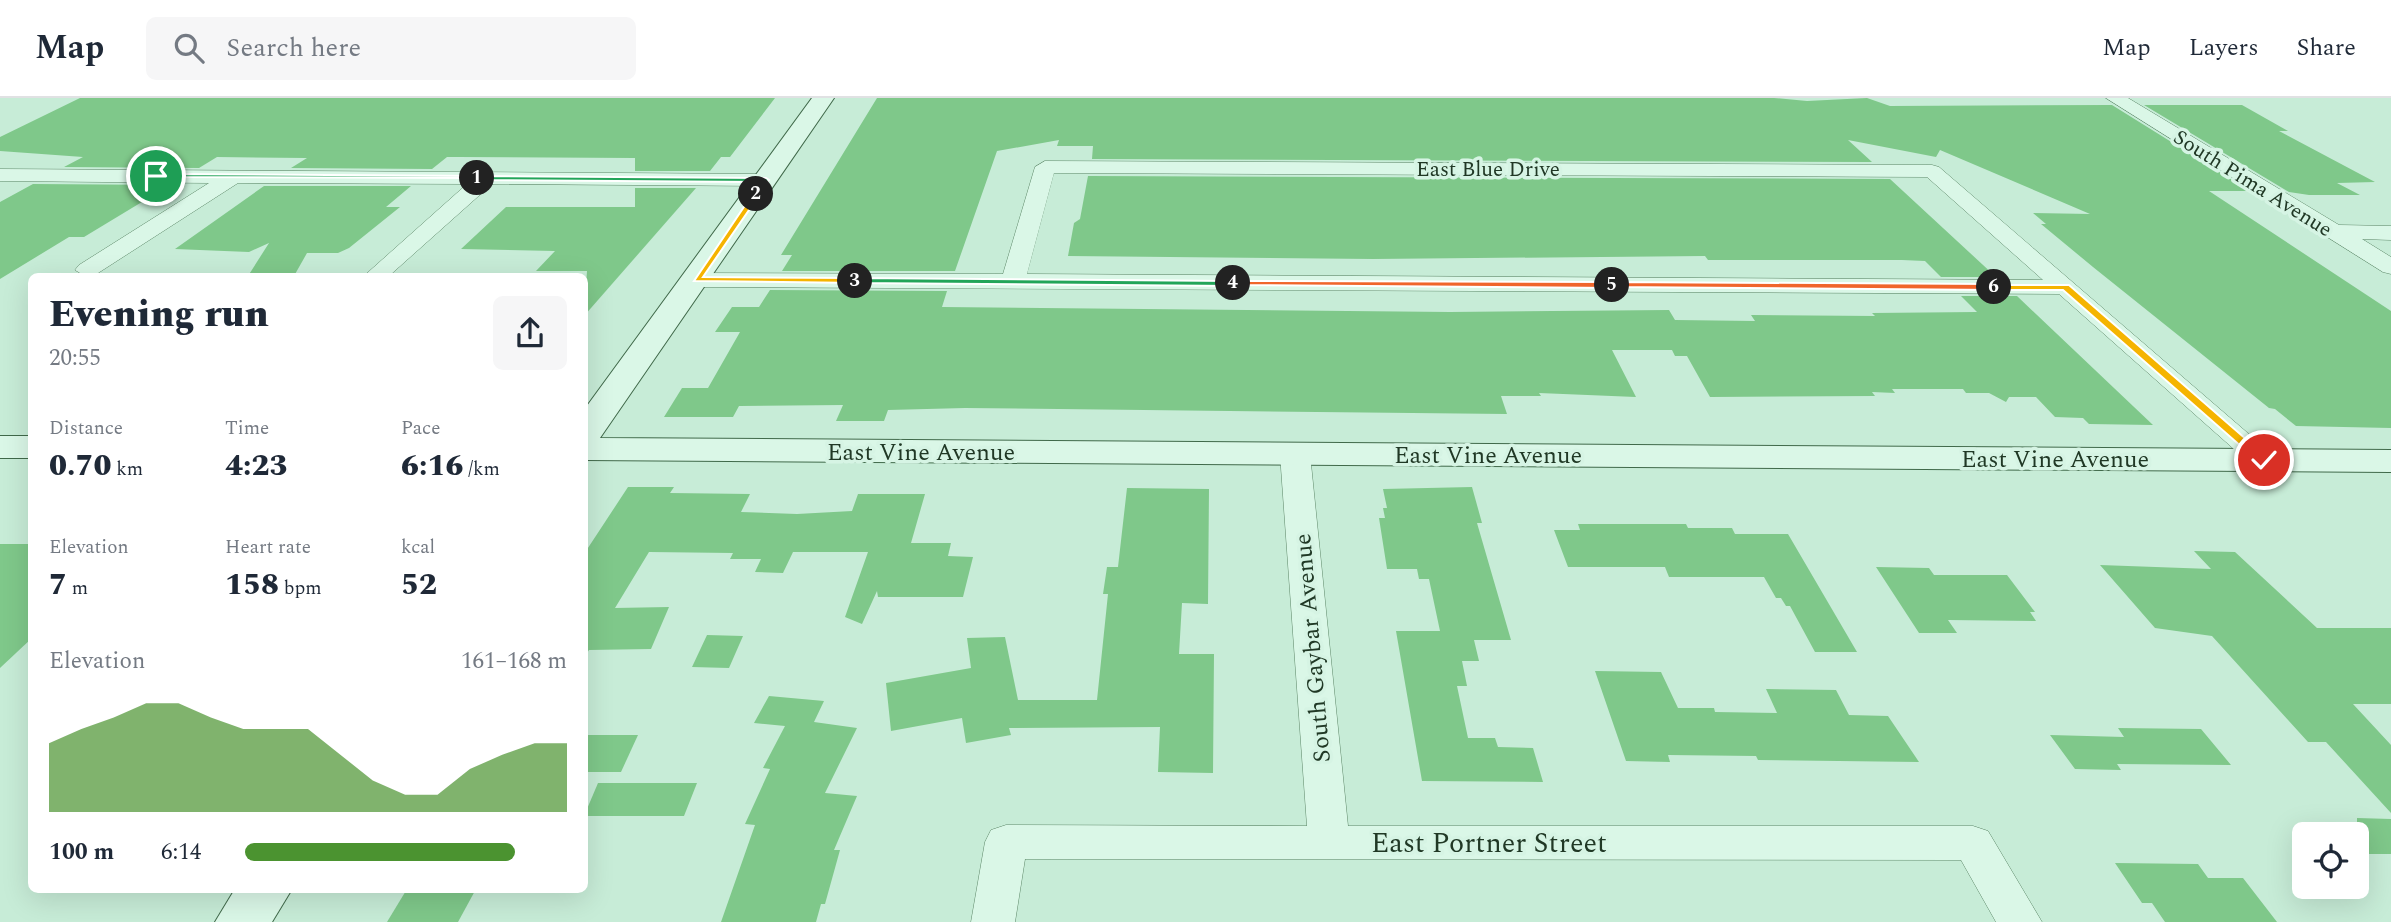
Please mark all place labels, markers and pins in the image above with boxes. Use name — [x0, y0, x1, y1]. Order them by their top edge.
pin — [126, 146, 186, 206]
pin: 1 — [460, 160, 494, 196]
pin: 2 — [738, 176, 774, 212]
pin: 3 — [838, 264, 872, 298]
pin: 4 — [1216, 266, 1250, 300]
pin: 5 — [1594, 268, 1630, 302]
pin: 6 — [1976, 270, 2011, 304]
pin — [2234, 430, 2294, 490]

